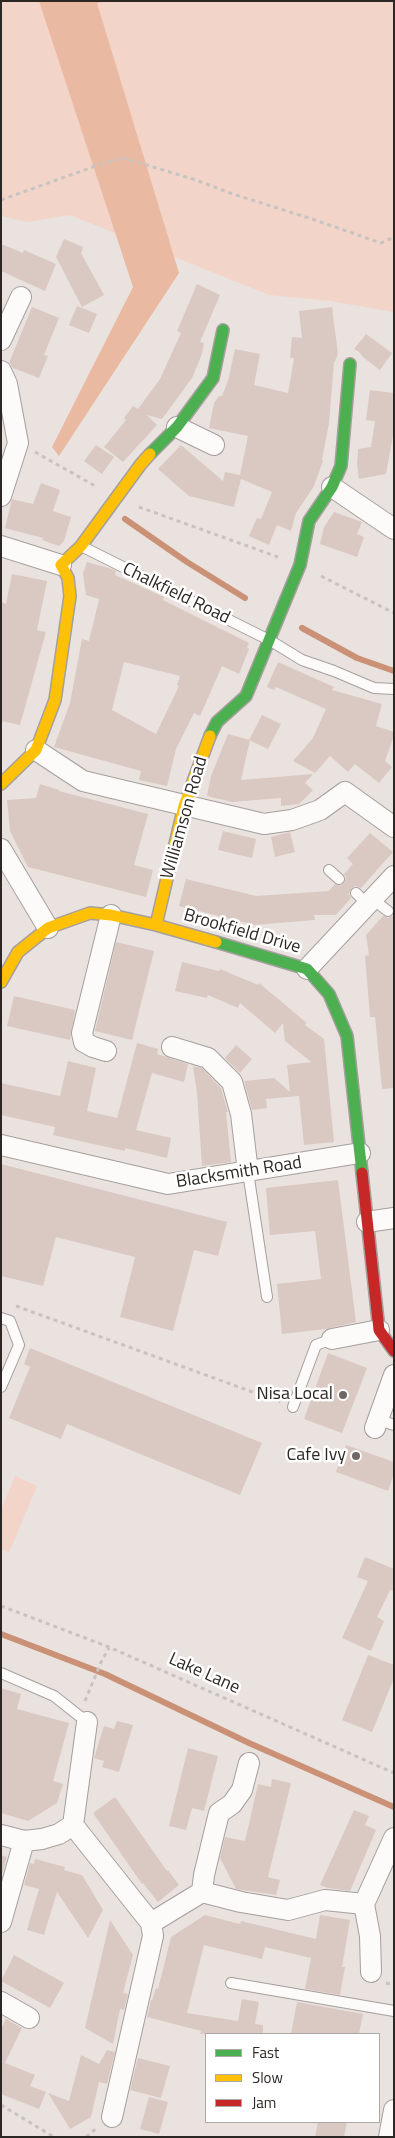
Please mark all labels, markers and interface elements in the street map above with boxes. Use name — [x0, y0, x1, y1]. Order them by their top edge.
street label: Chalkfield Road — [119, 559, 233, 629]
street label: Williamson Road — [157, 754, 213, 882]
street label: Brookfield Drive — [181, 905, 303, 959]
street label: Blacksmith Road — [175, 1152, 303, 1194]
place label: Nisa Local — [256, 1384, 333, 1406]
marker: Nisa Local — [337, 1389, 349, 1401]
place label: Cafe Ivy — [287, 1445, 346, 1467]
marker: Cafe Ivy — [350, 1450, 362, 1462]
street label: Lake Lane — [165, 1649, 243, 1699]
legend — [205, 2033, 380, 2123]
text: Fast — [252, 2041, 279, 2064]
text: Slow — [252, 2066, 283, 2089]
text: Jam — [252, 2091, 276, 2114]

